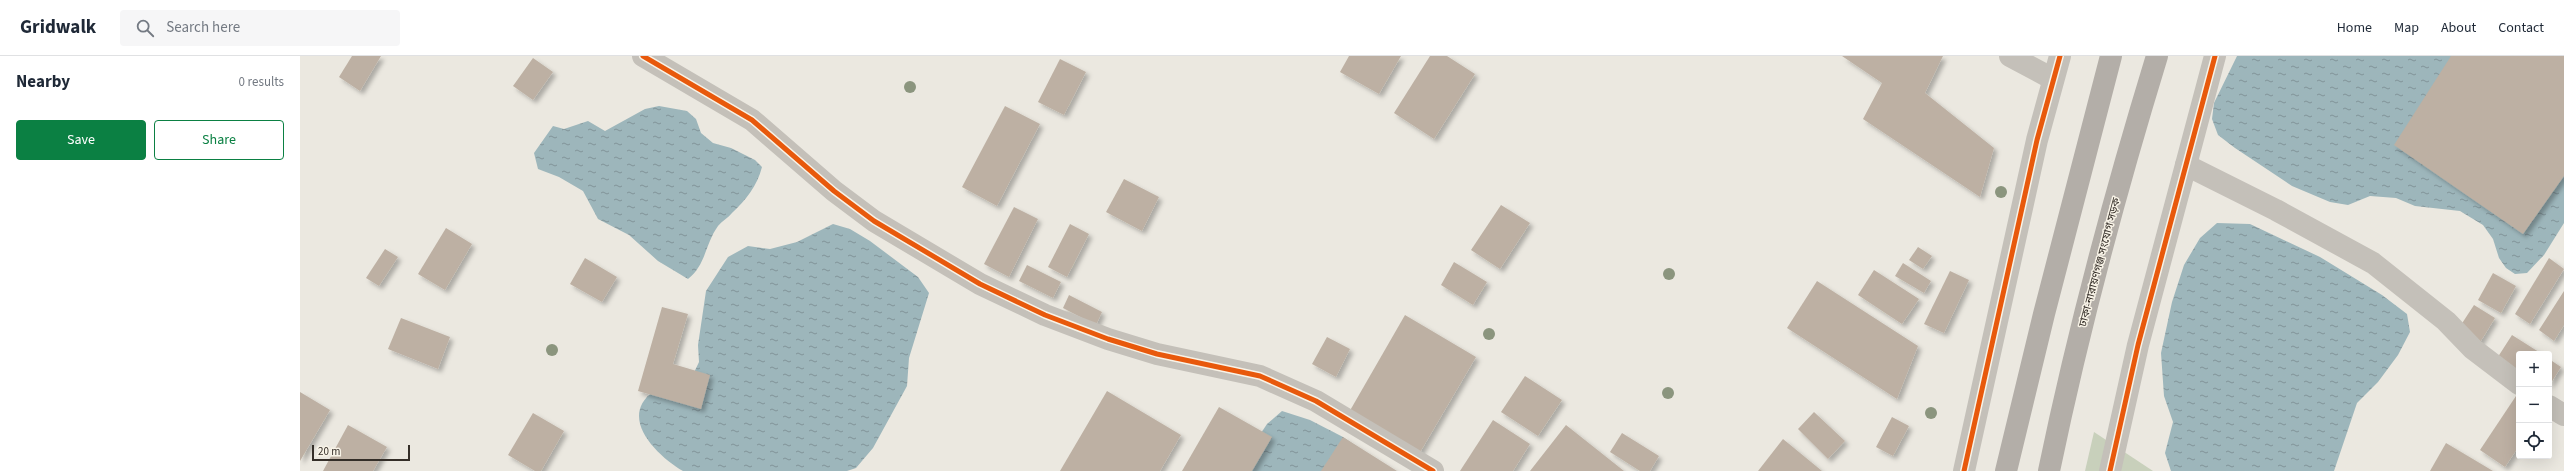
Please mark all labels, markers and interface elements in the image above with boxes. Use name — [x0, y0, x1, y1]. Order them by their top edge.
search box — [120, 10, 400, 46]
text: Gridwalk — [20, 14, 96, 41]
icon: search — [134, 17, 156, 39]
text: Search here — [166, 17, 240, 38]
text: Home — [2337, 18, 2372, 38]
text: Map — [2394, 18, 2419, 38]
text: About — [2441, 18, 2476, 38]
text: Contact — [2498, 18, 2544, 38]
text: Nearby — [16, 70, 70, 94]
text: 0 results — [239, 73, 284, 91]
button: Save — [16, 120, 146, 160]
button: Share — [154, 120, 284, 160]
street label: ঢাকা-নারায়ণগঞ্জ সংযোগ সড়ক — [2075, 196, 2124, 329]
map controls — [2516, 351, 2552, 459]
button: + — [2516, 351, 2552, 387]
button: − — [2516, 387, 2552, 423]
button: locate — [2516, 423, 2552, 459]
scale bar — [312, 443, 410, 462]
text: 20 m — [318, 444, 340, 459]

